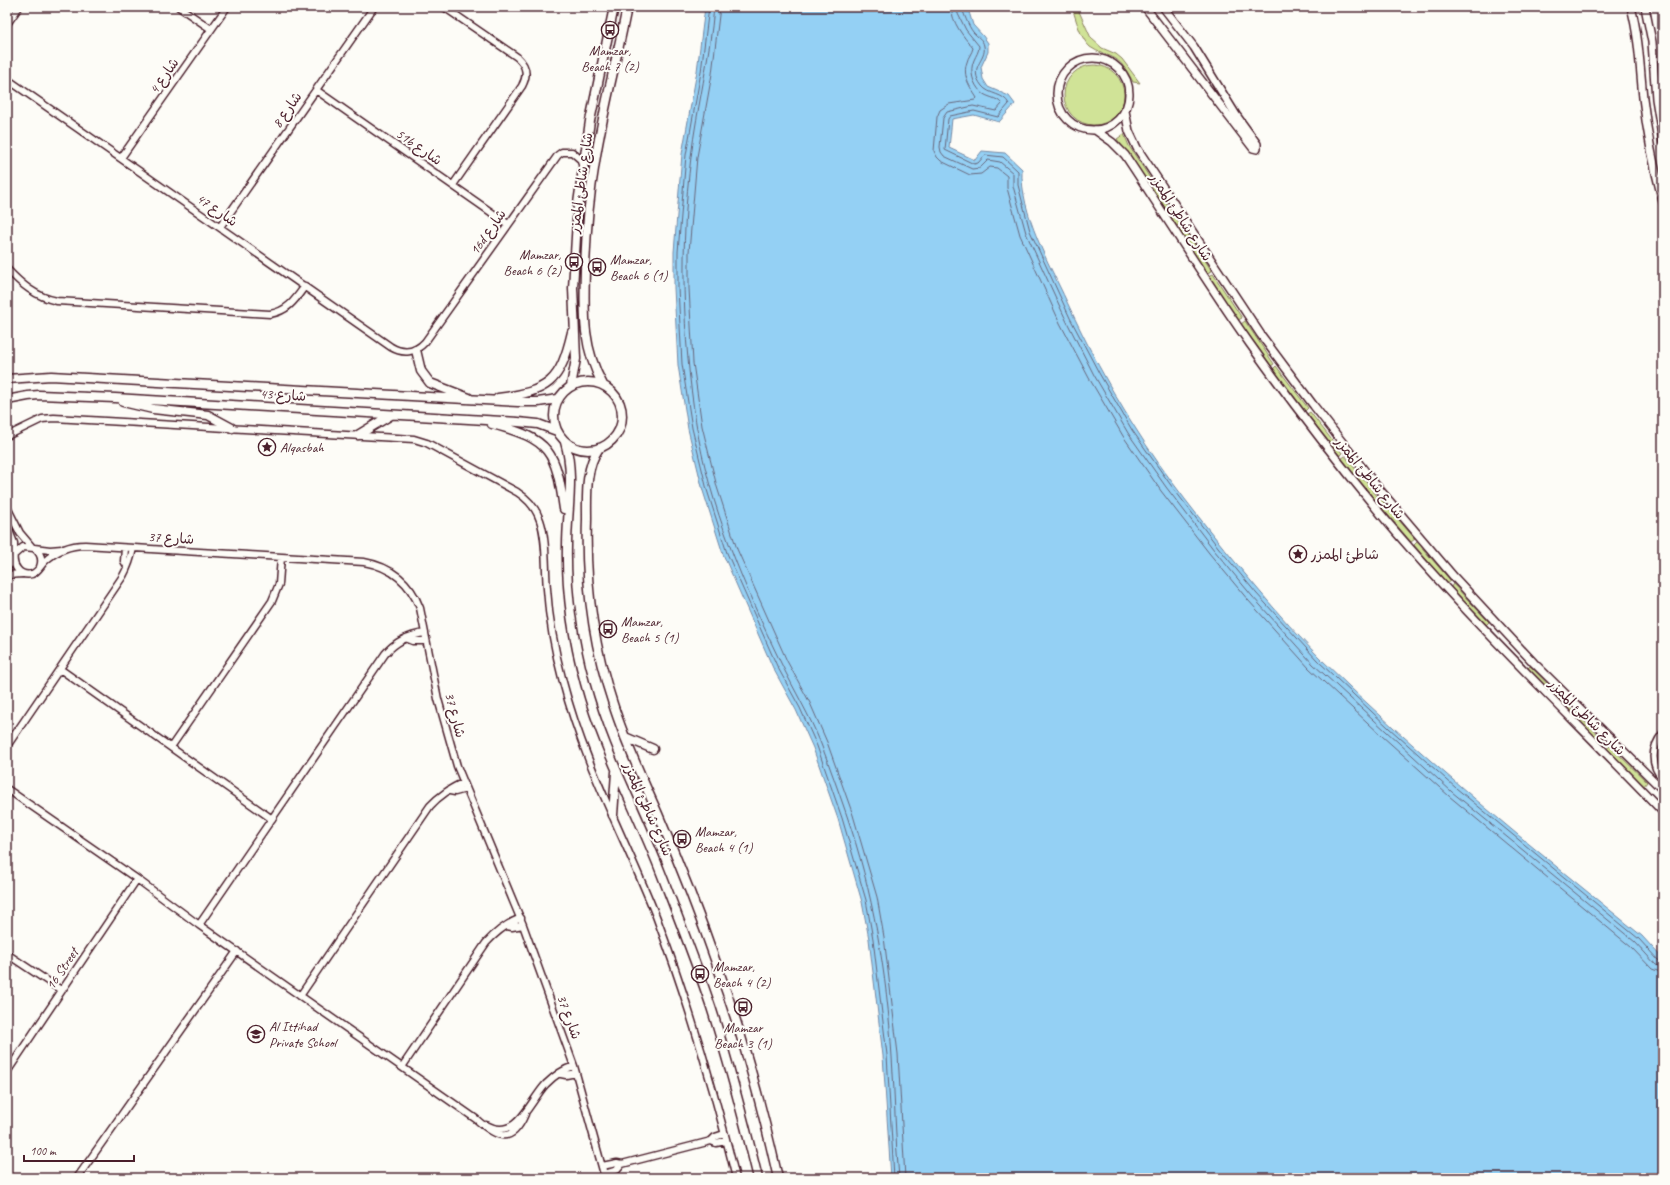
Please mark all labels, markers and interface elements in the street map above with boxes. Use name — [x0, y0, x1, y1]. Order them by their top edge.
bus stop icon: Mamzar, Beach 7 (2) — [600, 20, 620, 40]
place label: Mamzar, Beach 7 (2) — [581, 42, 640, 75]
street label: شارع 4 — [146, 55, 183, 98]
street label: شارع 8 — [269, 89, 306, 132]
street label: 51b شارع — [392, 125, 445, 170]
street label: شارع شاطئ الممزر — [565, 132, 597, 236]
street label: شارع شاطئ الممزر — [1145, 169, 1216, 265]
street label: شارع 47 — [193, 190, 241, 231]
street label: 16d شارع — [466, 206, 511, 259]
place label: Mamzar, Beach 6 (2) — [504, 246, 562, 279]
place label: Mamzar, Beach 6 (1) — [610, 251, 669, 284]
bus stop icon: Mamzar, Beach 6 (2) — [564, 252, 584, 272]
bus stop icon: Mamzar, Beach 6 (1) — [587, 257, 607, 277]
street label: شارع 43 — [259, 385, 307, 406]
street label: شارع شاطئ الممزر — [1330, 432, 1409, 523]
place icon: Alqasbah — [257, 437, 277, 457]
place label: Alqasbah — [280, 439, 324, 456]
street label: شارع 37 — [147, 528, 195, 549]
place icon: شاطئ الممزر — [1288, 544, 1308, 564]
place label: شاطئ الممزر — [1310, 546, 1379, 564]
place label: Mamzar, Beach 5 (1) — [621, 613, 680, 646]
bus stop icon: Mamzar, Beach 5 (1) — [598, 619, 618, 639]
street label: شارع شاطئ الممزر — [1544, 674, 1629, 760]
street label: شارع 37 — [440, 690, 469, 740]
street label: شارع شاطئ الممزر — [618, 758, 676, 859]
place label: Mamzar, Beach 4 (1) — [695, 823, 754, 856]
bus stop icon: Mamzar, Beach 4 (1) — [672, 829, 692, 849]
street label: 16 Street — [42, 943, 83, 993]
place label: Mamzar, Beach 4 (2) — [713, 958, 772, 991]
bus stop icon: Mamzar, Beach 4 (2) — [690, 964, 710, 984]
street label: شارع 37 — [552, 992, 585, 1042]
bus stop icon: Mamzar Beach 3 (1) — [733, 997, 753, 1017]
place label: Al Ittihad Private School — [269, 1018, 339, 1051]
place label: Mamzar Beach 3 (1) — [714, 1019, 773, 1052]
school or university icon: Al Ittihad Private School — [246, 1024, 266, 1044]
scale bar — [24, 1137, 134, 1163]
text: 100 m — [30, 1143, 57, 1159]

